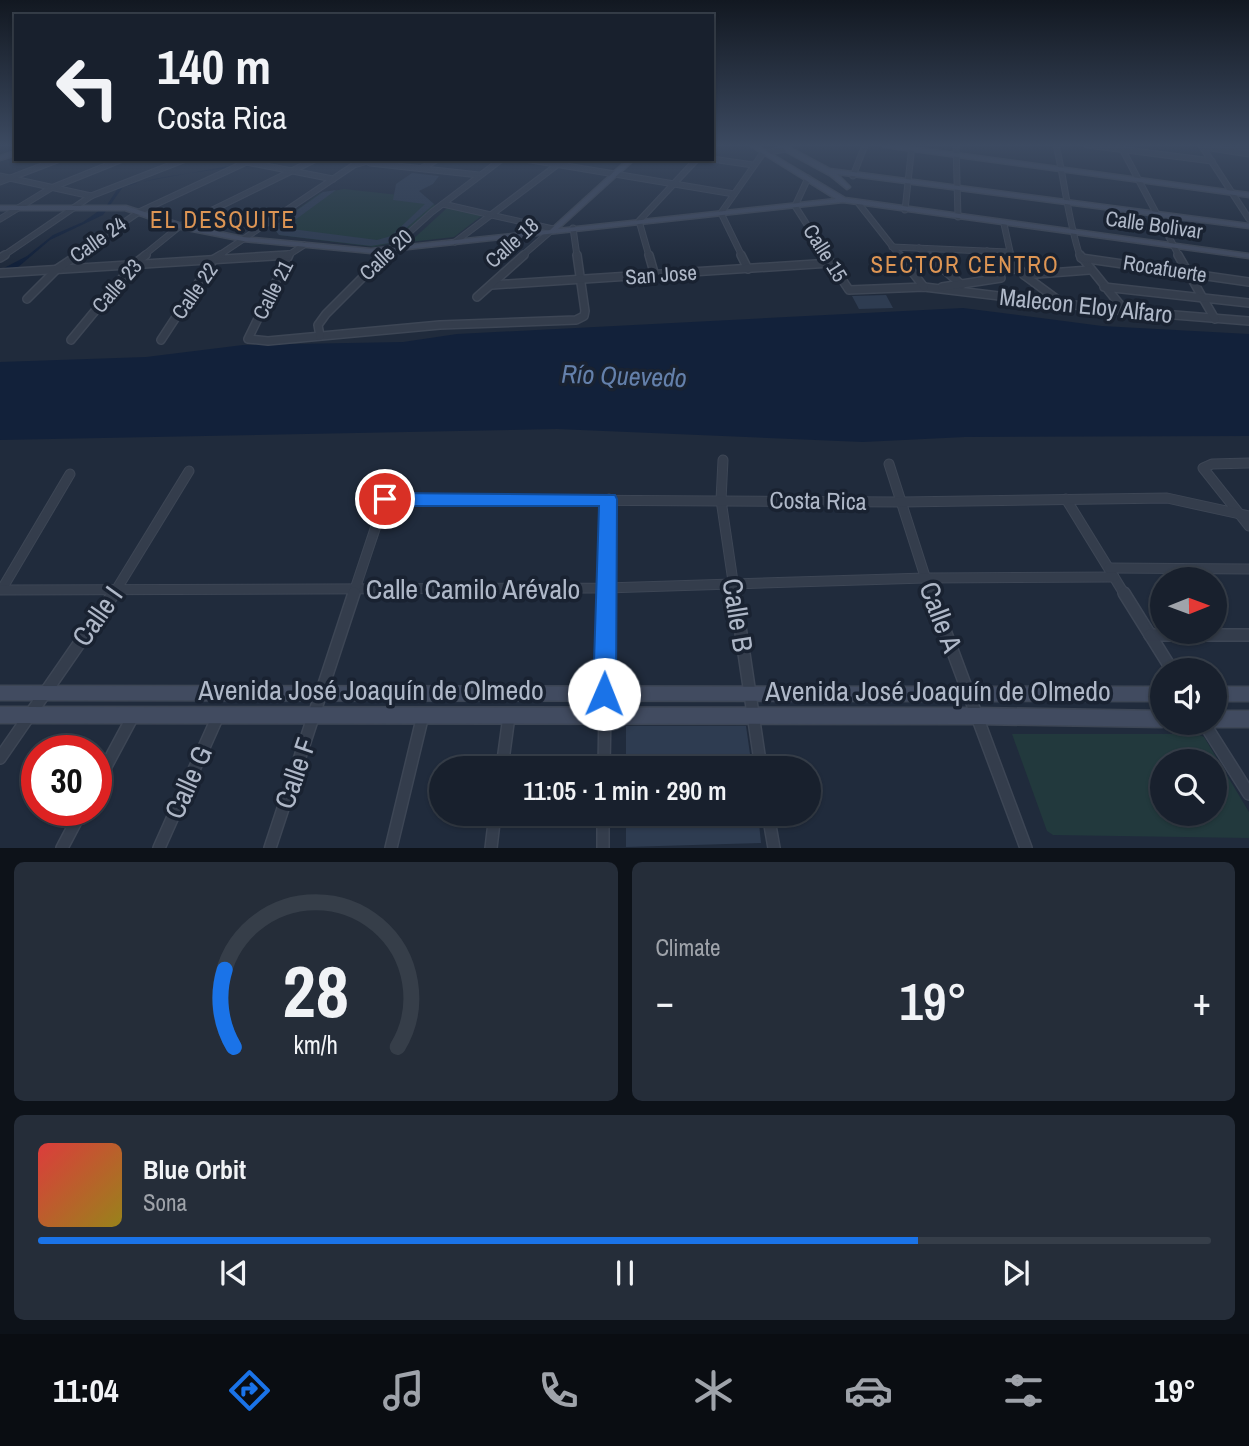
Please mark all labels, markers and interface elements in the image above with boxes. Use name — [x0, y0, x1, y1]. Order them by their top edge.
text: 140 m — [157, 33, 271, 99]
icon: left — [42, 42, 133, 133]
text: Costa Rica — [157, 96, 287, 139]
street label: Calle Bolivar — [1104, 203, 1205, 246]
district label: EL DESQUITE — [150, 204, 296, 235]
street label: Calle 24 — [64, 209, 132, 270]
street label: Calle 18 — [478, 211, 545, 275]
street label: Calle 15 — [796, 218, 854, 287]
street label: Calle 20 — [353, 222, 419, 287]
street label: Rocafuerte — [1121, 248, 1209, 289]
district label: SECTOR CENTRO — [870, 249, 1060, 280]
street label: Calle 23 — [85, 252, 148, 319]
street label: Calle 21 — [245, 255, 300, 324]
street label: Calle 22 — [165, 257, 225, 325]
street label: San Jose — [624, 258, 698, 291]
street label: Malecon Eloy Alfaro — [998, 280, 1174, 330]
water label: Río Quevedo — [561, 356, 687, 395]
pin — [355, 469, 415, 529]
icon: arrive — [366, 480, 404, 518]
street label: Costa Rica — [769, 483, 867, 517]
north arrow — [1150, 567, 1227, 644]
map controls — [1150, 567, 1227, 826]
street label: Calle Camilo Arévalo — [366, 570, 580, 608]
street label: Calle B — [713, 575, 763, 655]
street label: Calle A — [910, 576, 972, 658]
street label: Calle I — [63, 578, 131, 654]
position arrow — [567, 657, 641, 731]
button: sound — [1150, 658, 1227, 735]
street label: Avenida José Joaquín de Olmedo — [197, 671, 544, 709]
street label: Avenida José Joaquín de Olmedo — [764, 672, 1111, 710]
street label: Calle F — [265, 732, 325, 814]
speed limit sign: 30 — [21, 735, 112, 826]
street label: Calle G — [155, 739, 221, 825]
button: search — [1150, 749, 1227, 826]
text: 11:05 · 1 min · 290 m — [523, 773, 727, 808]
text: Climate — [656, 932, 720, 963]
text: 28 — [283, 943, 349, 1041]
text: 19° — [899, 966, 967, 1036]
text: − — [656, 976, 674, 1027]
text: + — [1193, 976, 1211, 1027]
text: km/h — [294, 1028, 338, 1062]
text: Blue Orbit — [143, 1152, 246, 1187]
text: Sona — [143, 1187, 187, 1218]
icon: previous — [215, 1254, 253, 1292]
icon: pause — [606, 1254, 644, 1292]
icon: next — [997, 1254, 1035, 1292]
icon: directions — [225, 1366, 274, 1415]
icon: music — [379, 1366, 428, 1415]
icon: phone — [534, 1366, 583, 1415]
icon: climate — [689, 1366, 738, 1415]
icon: car — [844, 1366, 893, 1415]
icon: filters — [999, 1366, 1048, 1415]
text: 11:04 — [53, 1369, 119, 1412]
text: 19° — [1154, 1369, 1196, 1412]

